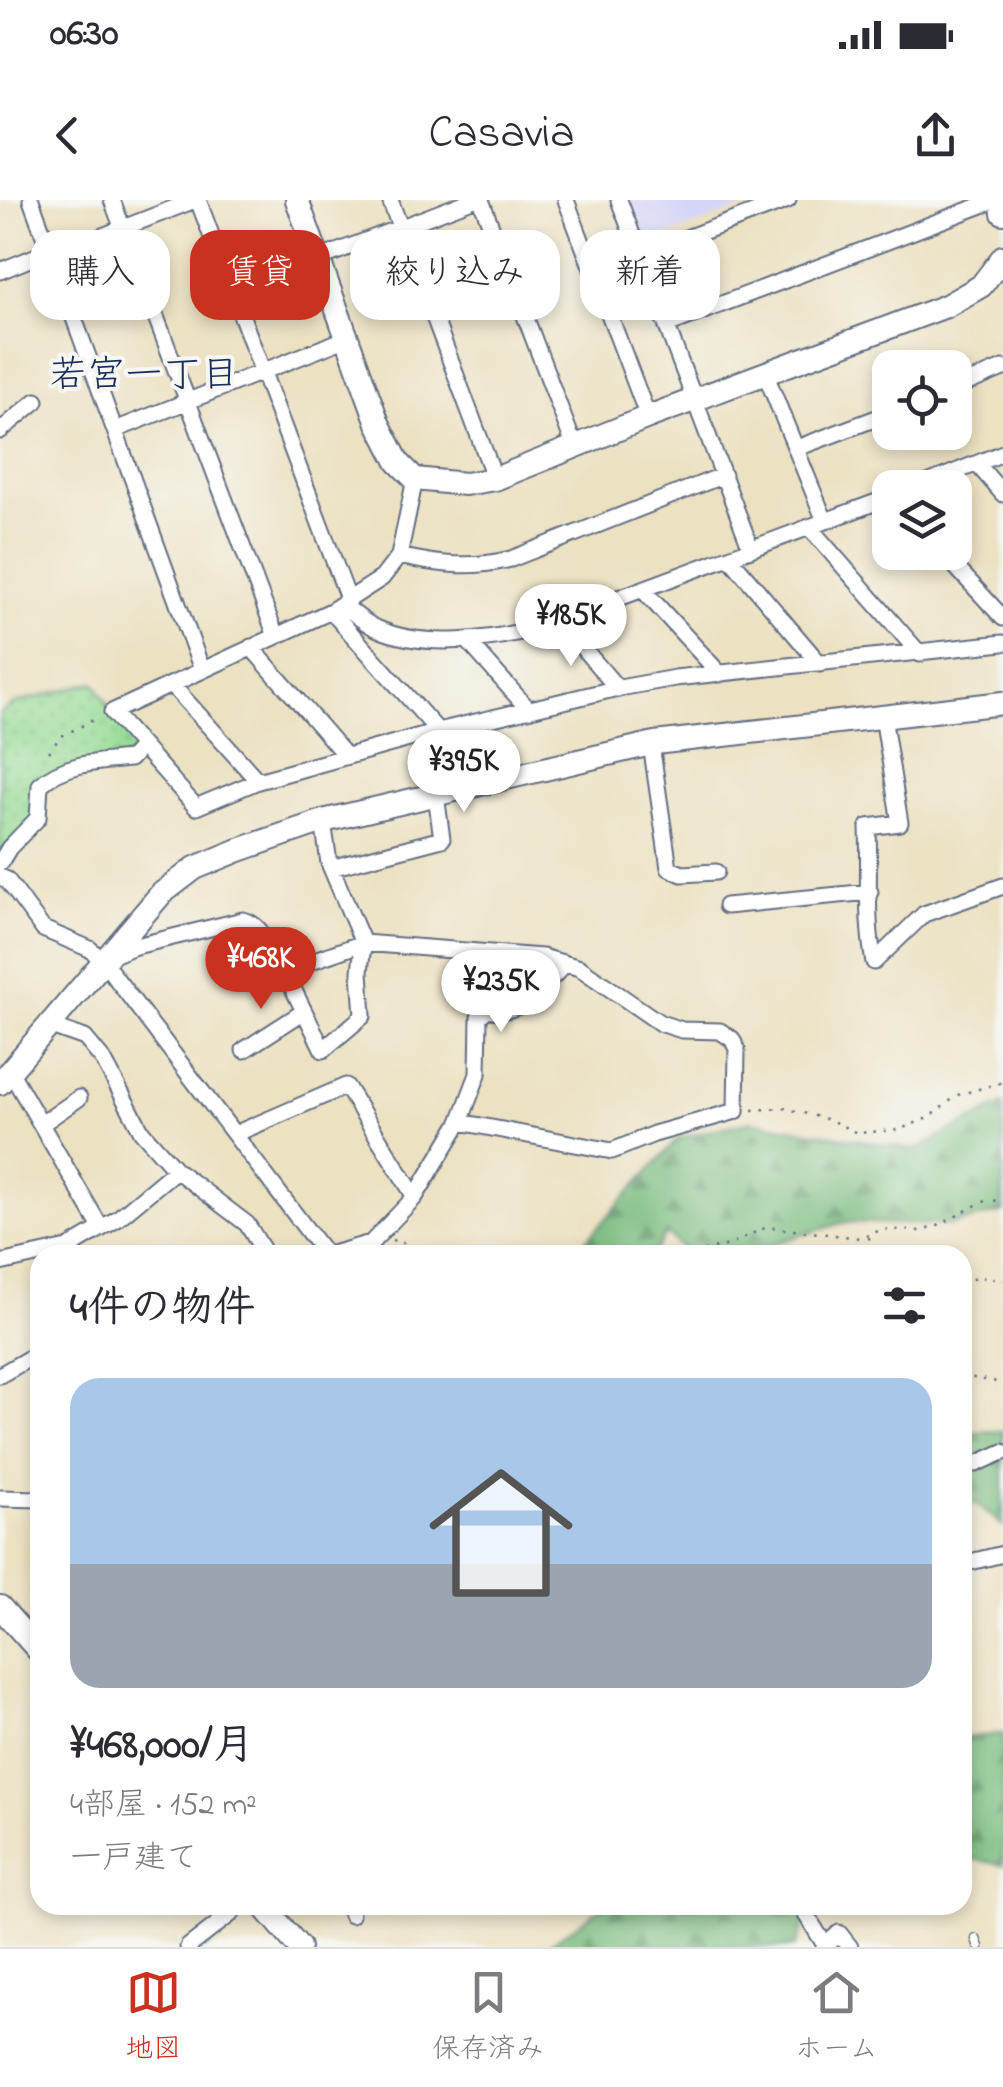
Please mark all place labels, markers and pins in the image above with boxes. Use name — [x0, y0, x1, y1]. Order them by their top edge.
pin: ¥185K — [501, 584, 641, 669]
pin: ¥395K — [394, 730, 534, 815]
pin: ¥468K — [191, 927, 331, 1012]
pin: ¥235K — [431, 950, 571, 1035]

